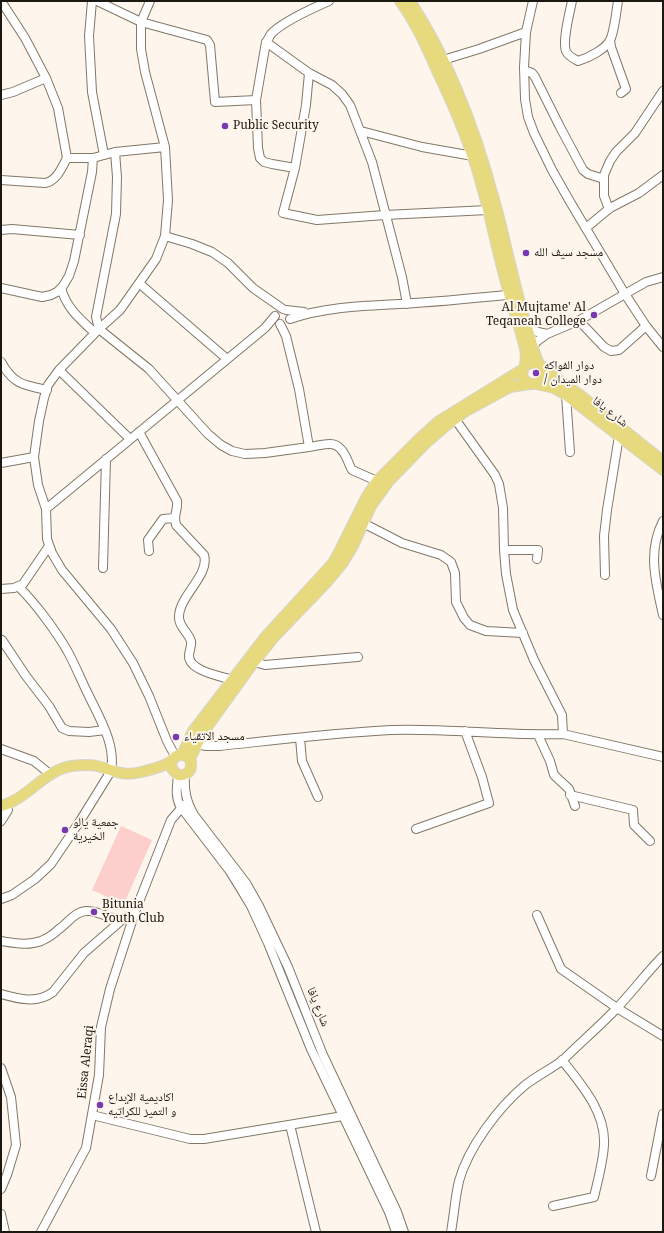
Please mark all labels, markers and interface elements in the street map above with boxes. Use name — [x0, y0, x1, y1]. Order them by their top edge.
place label: Public Security — [233, 119, 319, 133]
marker: Public Security — [220, 121, 230, 131]
place label: مسجد سيف الله — [534, 246, 603, 260]
marker: مسجد سيف الله — [521, 248, 531, 258]
place label: Al Mujtame' Al Teqaneah College — [486, 301, 586, 329]
marker: Al Mujtame' Al Teqaneah College — [589, 310, 599, 320]
place label: دوار الفواكه / دوار الميدان — [544, 359, 602, 387]
marker: دوار الفواكه / دوار الميدان — [531, 368, 541, 378]
street label: شارع يافا — [589, 394, 631, 430]
place label: مسجد الاتقياء — [184, 730, 245, 744]
marker: مسجد الاتقياء — [171, 732, 181, 742]
place label: جمعية يالو الخيرية — [73, 816, 119, 844]
marker: جمعية يالو الخيرية — [60, 825, 70, 835]
place label: Bitunia Youth Club — [102, 898, 164, 926]
marker: Bitunia Youth Club — [89, 907, 99, 917]
street label: شارع يافا — [304, 985, 332, 1029]
street label: Eissa Aleraqi — [75, 1024, 97, 1100]
place label: اكاديمية الإبداع و التميز للكراتيه — [108, 1091, 176, 1119]
marker: اكاديمية الإبداع و التميز للكراتيه — [95, 1100, 105, 1110]

